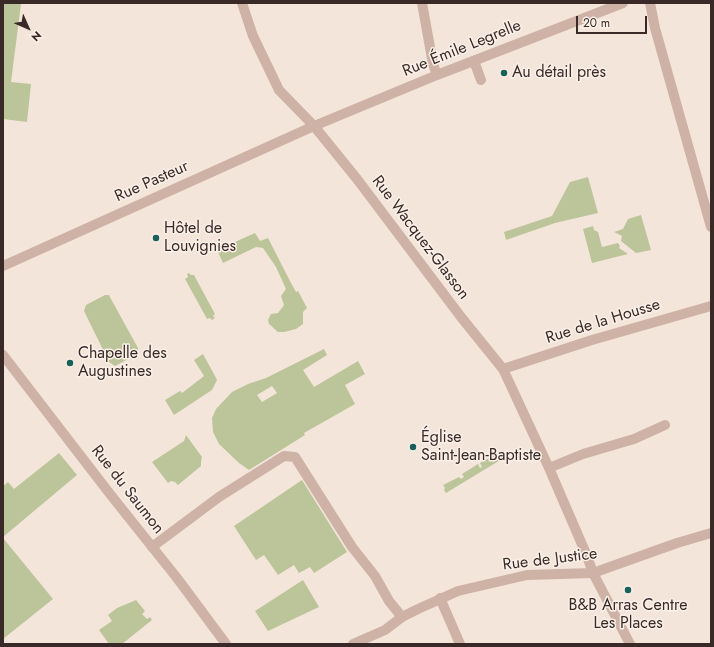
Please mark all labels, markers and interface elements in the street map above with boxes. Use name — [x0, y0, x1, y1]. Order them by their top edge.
north arrow — [8, 8, 48, 48]
scale bar — [578, 8, 649, 34]
text: 20 m — [583, 14, 610, 32]
street label: Rue Émile Legrelle — [400, 16, 524, 82]
text: N — [28, 28, 45, 45]
place label: Au détail près — [512, 63, 606, 83]
marker: Au détail près — [499, 68, 509, 78]
street label: Rue Pasteur — [112, 157, 192, 207]
street label: Rue Wacquez-Glasson — [367, 172, 473, 304]
place label: Hôtel de Louvignies — [164, 219, 236, 257]
marker: Hôtel de Louvignies — [151, 233, 161, 243]
street label: Rue de la Housse — [544, 296, 662, 348]
place label: Chapelle des Augustines — [78, 344, 167, 382]
marker: Chapelle des Augustines — [65, 358, 75, 368]
place label: Église Saint-Jean-Baptiste — [421, 428, 541, 466]
street label: Rue du Saumon — [86, 442, 168, 538]
marker: Église Saint-Jean-Baptiste — [408, 442, 418, 452]
street label: Rue de Justice — [502, 545, 598, 575]
marker: B&B Arras Centre Les Places — [623, 585, 633, 595]
place label: B&B Arras Centre Les Places — [569, 596, 687, 634]

